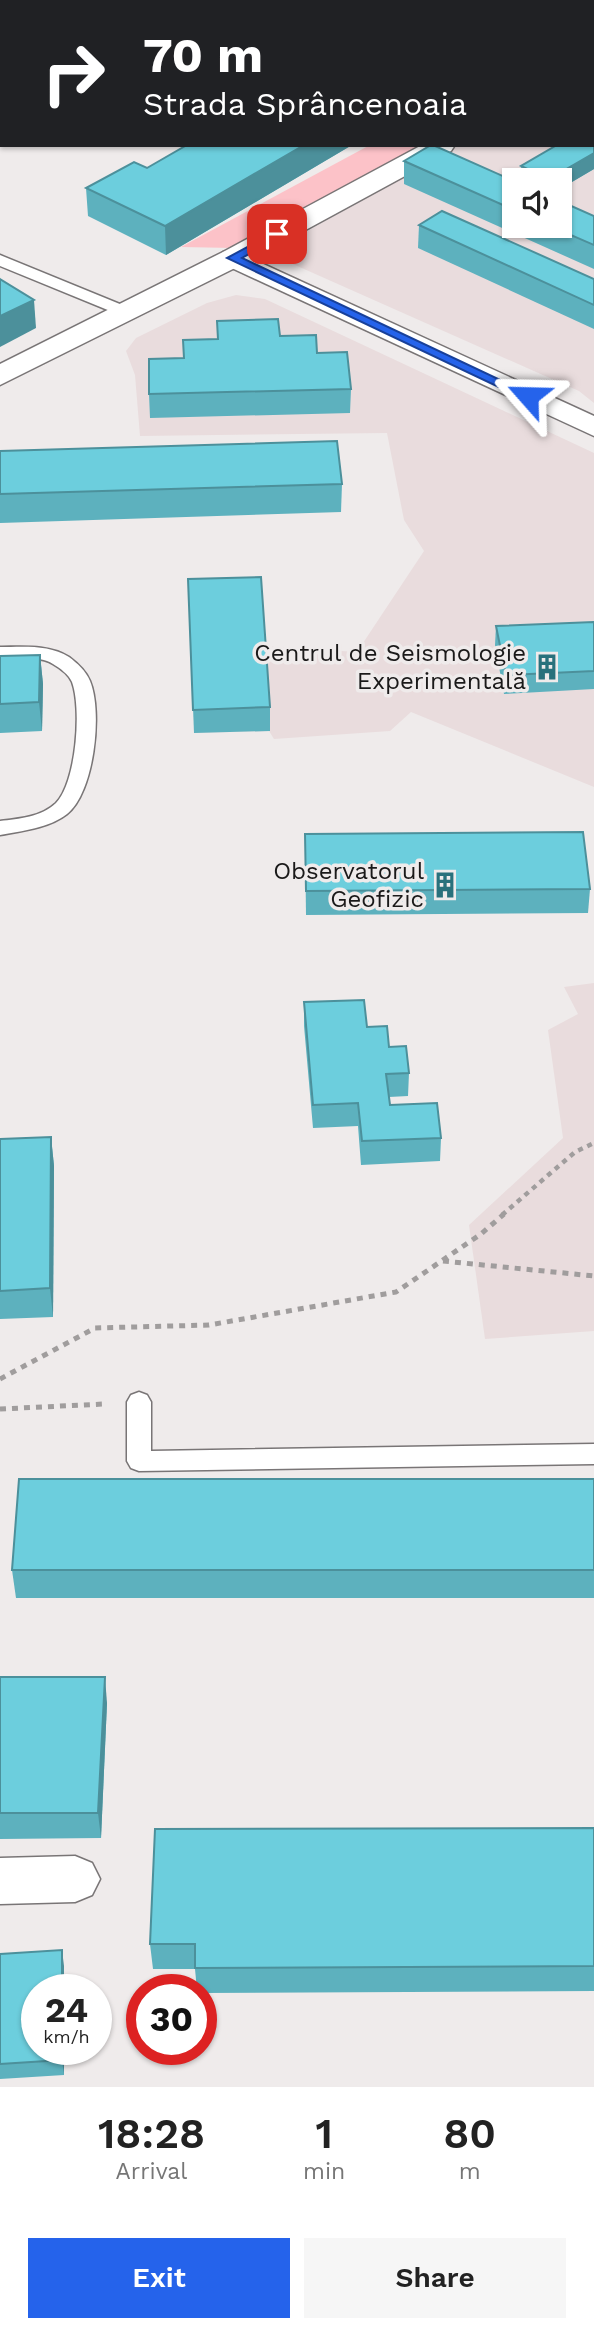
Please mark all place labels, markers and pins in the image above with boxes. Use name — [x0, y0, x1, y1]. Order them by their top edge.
pin — [247, 204, 307, 264]
place label: Centrul de Seismologie Experimentală — [254, 639, 526, 695]
building icon: Centrul de Seismologie Experimentală — [532, 652, 562, 682]
place label: Observatorul Geofizic — [273, 857, 425, 913]
building icon: Observatorul Geofizic — [430, 870, 460, 900]

